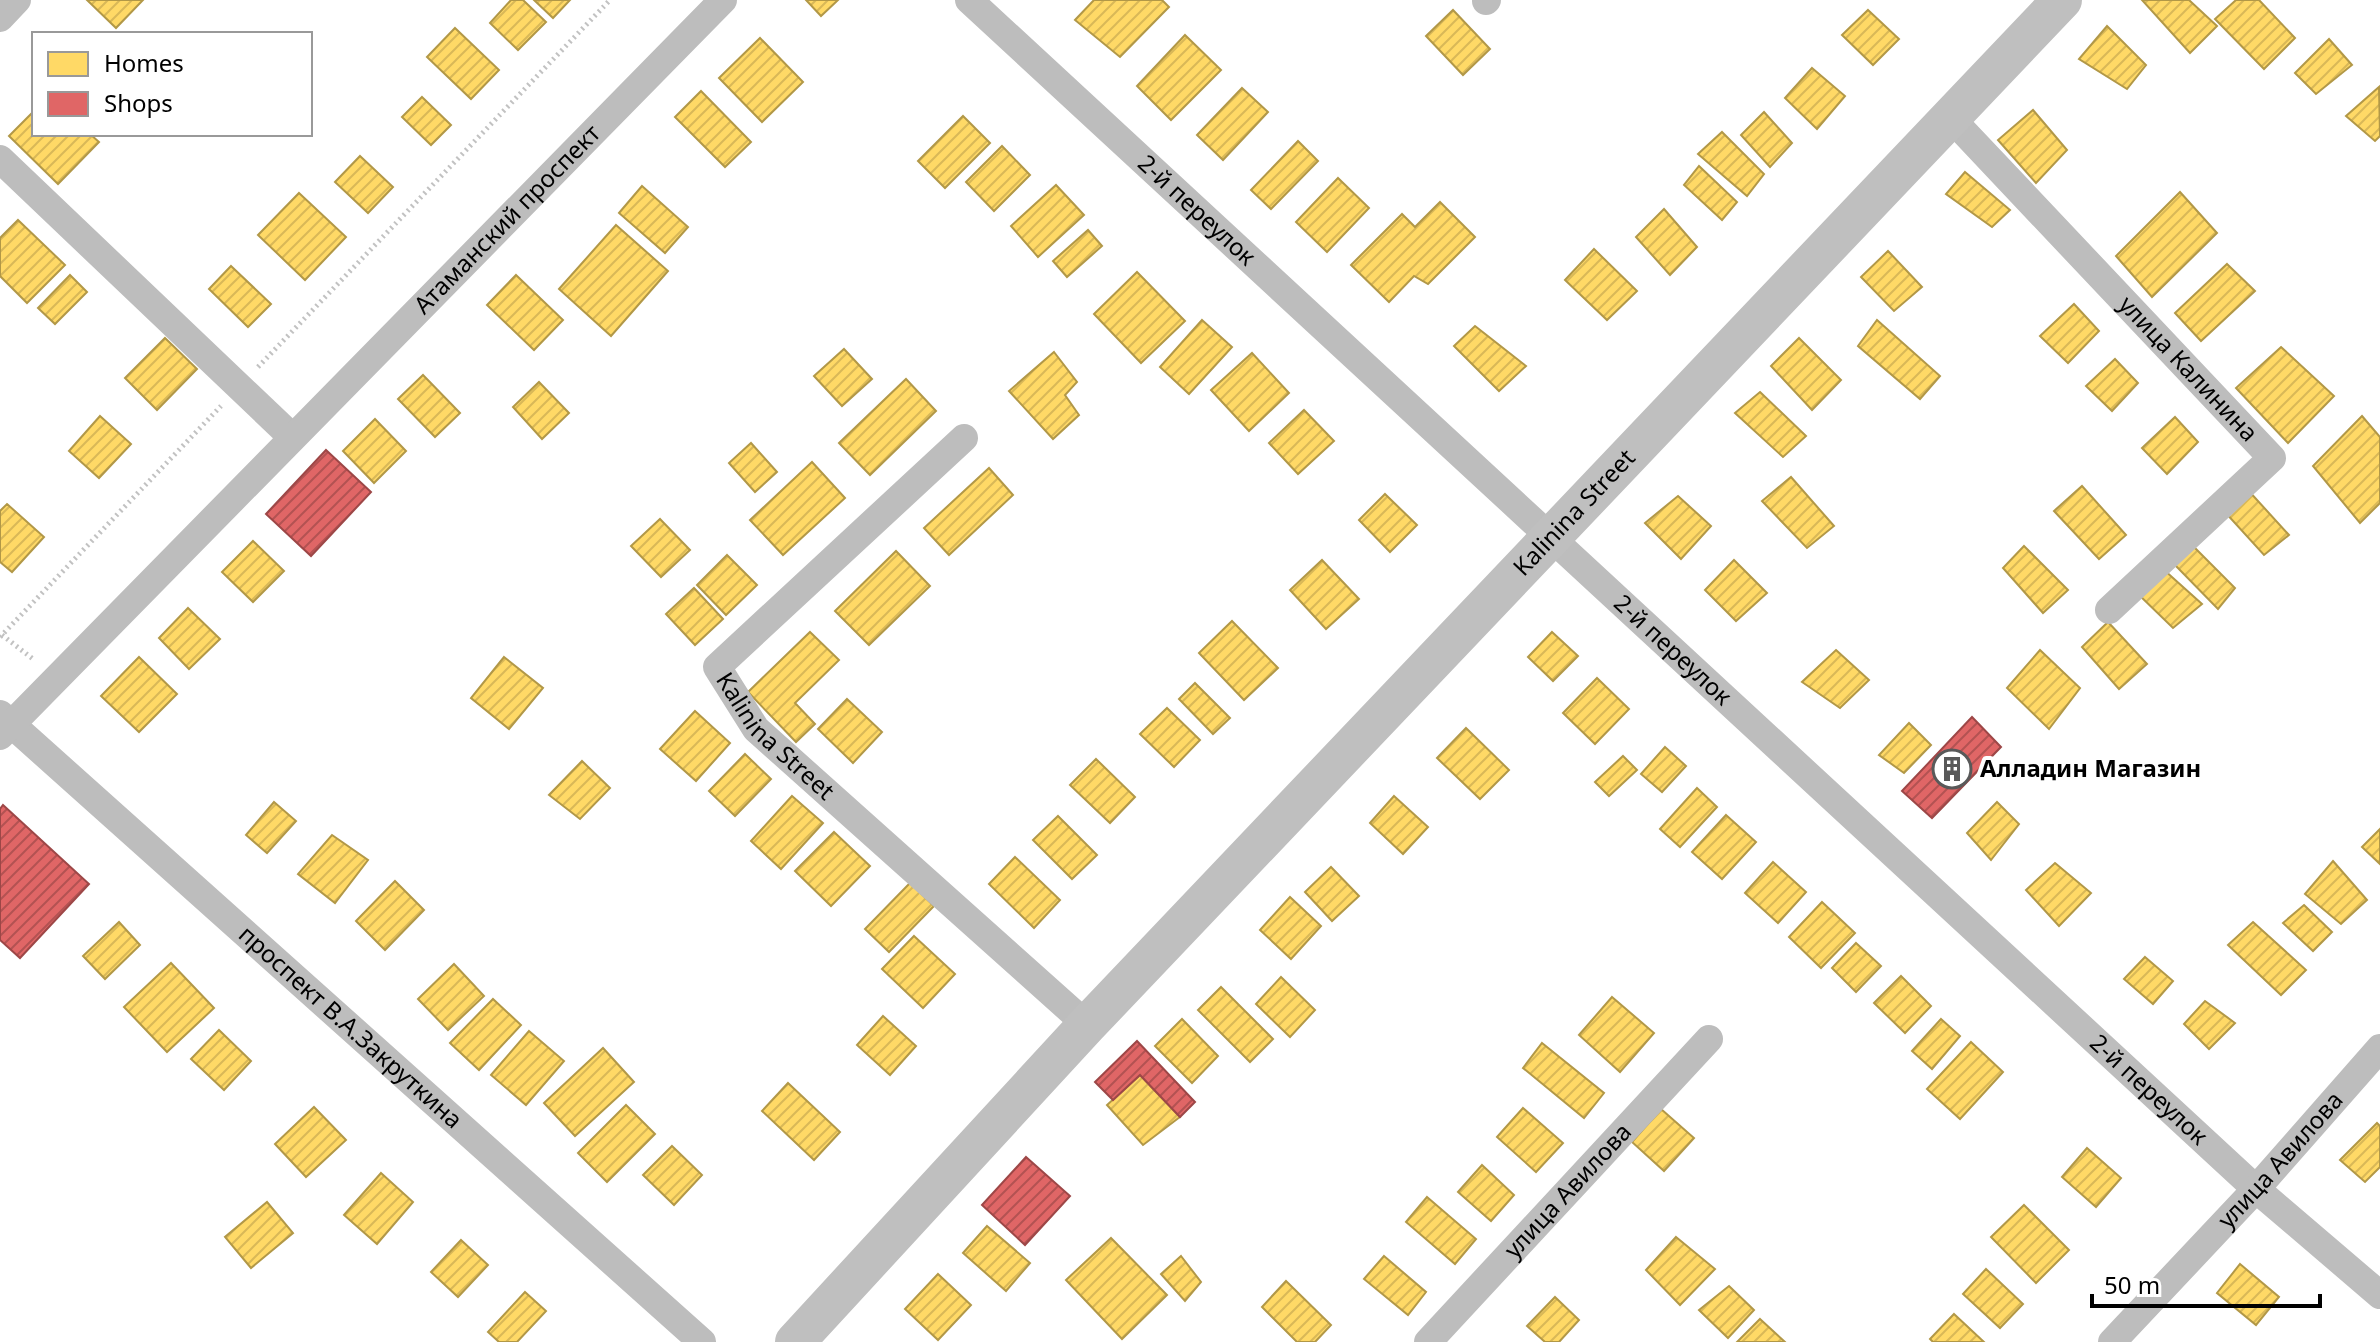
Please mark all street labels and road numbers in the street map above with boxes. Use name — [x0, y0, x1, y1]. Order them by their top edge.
street label: Атаманский проспект — [406, 117, 607, 320]
street label: 2-й переулок — [1132, 146, 1264, 272]
street label: улица Калинина — [2112, 288, 2266, 448]
street label: Kalinina Street — [1505, 441, 1642, 582]
street label: 2-й переулок — [1608, 586, 1740, 712]
street label: Kalinina Street — [709, 665, 843, 807]
street label: проспект В.А.Закруткина — [232, 917, 470, 1135]
street label: 2-й переулок — [2083, 1026, 2216, 1152]
street label: улица Авилова — [2209, 1084, 2350, 1235]
street label: улица Авилова — [1496, 1115, 1638, 1265]

